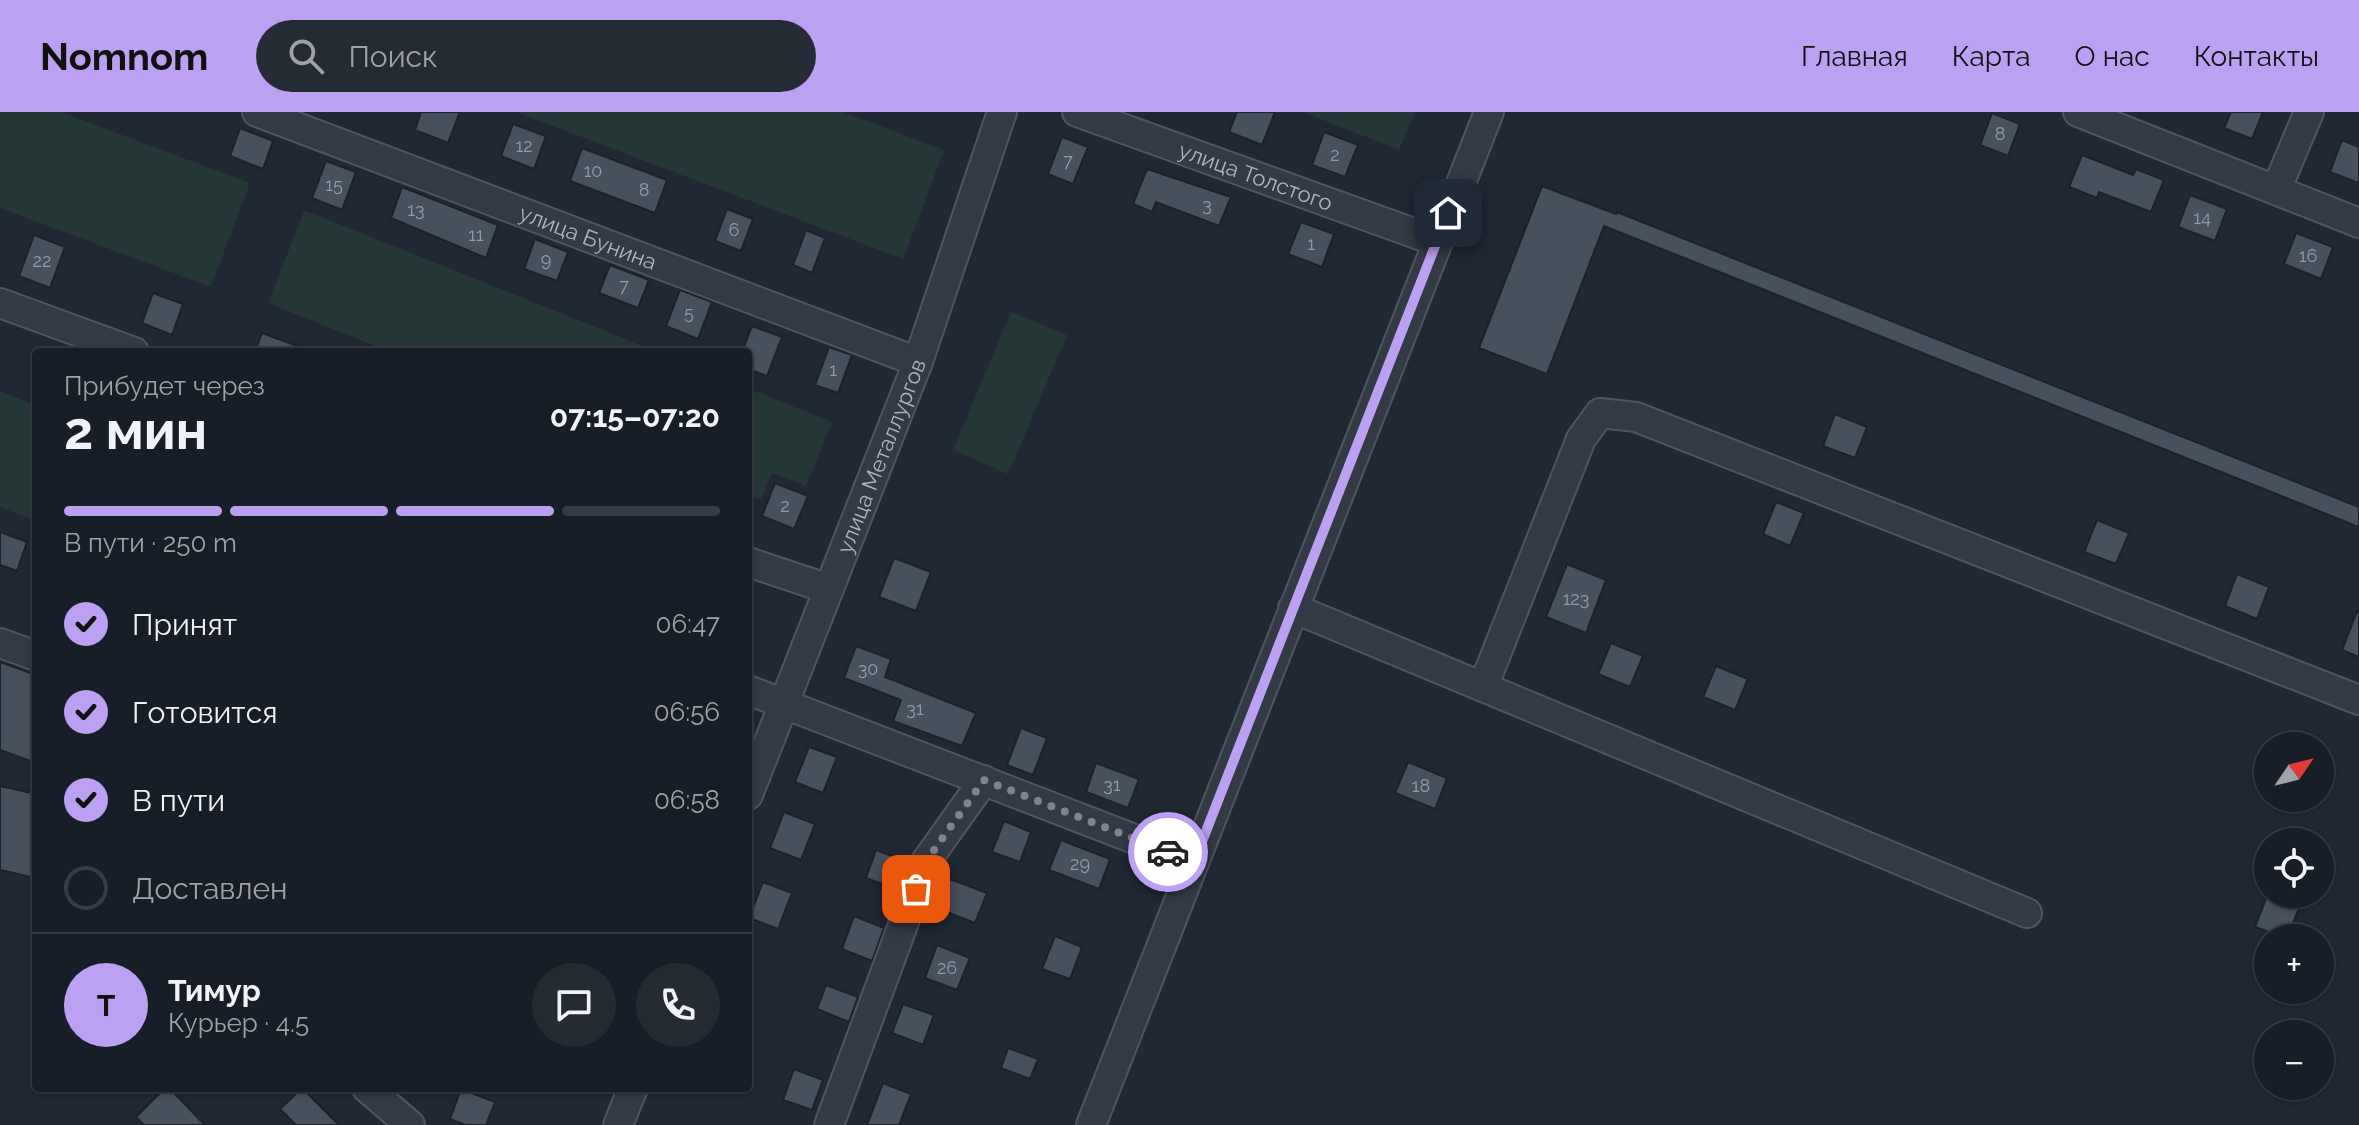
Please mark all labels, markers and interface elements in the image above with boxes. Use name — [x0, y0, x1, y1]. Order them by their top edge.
search box — [256, 20, 816, 92]
text: Nomnom — [40, 34, 208, 79]
icon: search — [284, 34, 328, 78]
text: Поиск — [348, 39, 438, 74]
text: Главная — [1801, 40, 1908, 73]
text: Карта — [1952, 40, 2031, 73]
text: О нас — [2075, 40, 2150, 73]
text: Контакты — [2194, 40, 2319, 73]
house number: 8 — [1995, 123, 2005, 144]
house number: 12 — [515, 135, 533, 156]
street label: улица Толстого — [1175, 137, 1336, 216]
house number: 2 — [1330, 144, 1340, 165]
house number: 7 — [1063, 150, 1073, 171]
house number: 10 — [584, 160, 602, 181]
house number: 15 — [325, 174, 343, 195]
house number: 8 — [639, 179, 649, 200]
pin — [1414, 179, 1482, 247]
icon: home — [1426, 191, 1470, 235]
house number: 3 — [1202, 194, 1212, 215]
house number: 13 — [407, 199, 425, 220]
street label: улица Бунина — [516, 199, 660, 275]
house number: 14 — [2193, 207, 2211, 228]
house number: 6 — [729, 219, 740, 240]
house number: 11 — [468, 224, 484, 245]
house number: 1 — [1307, 233, 1315, 254]
house number: 16 — [2299, 245, 2317, 266]
house number: 9 — [541, 249, 551, 270]
house number: 22 — [33, 250, 51, 271]
house number: 7 — [619, 275, 629, 296]
house number: 5 — [684, 302, 694, 323]
street label: улица Металлургов — [831, 355, 931, 557]
house number: 1 — [829, 359, 837, 380]
text: Прибудет через — [64, 371, 265, 401]
text: 07:15–07:20 — [550, 399, 720, 434]
text: 2 мин — [64, 400, 207, 461]
house number: 2 — [780, 495, 790, 516]
text: В пути · 250 m — [64, 528, 237, 558]
house number: 123 — [1563, 588, 1589, 609]
icon: check — [64, 602, 108, 646]
text: Принят — [132, 607, 237, 642]
text: 06:47 — [656, 609, 720, 639]
house number: 30 — [858, 658, 878, 679]
icon: check — [64, 690, 108, 734]
text: Готовится — [132, 695, 278, 730]
text: 06:56 — [654, 697, 720, 727]
house number: 31 — [906, 698, 924, 719]
north arrow — [2254, 732, 2334, 812]
map controls — [2254, 732, 2334, 1100]
house number: 31 — [1103, 774, 1121, 795]
house number: 18 — [1412, 775, 1430, 796]
icon: check — [64, 778, 108, 822]
text: В пути — [132, 783, 225, 818]
text: 06:58 — [654, 785, 720, 815]
courier — [1128, 812, 1208, 892]
button: locate — [2254, 828, 2334, 908]
icon: car — [1146, 830, 1190, 874]
house number: 29 — [1070, 853, 1090, 874]
pin — [882, 855, 950, 923]
icon: bag — [894, 867, 938, 911]
text: Доставлен — [132, 871, 288, 906]
button: + — [2254, 924, 2334, 1004]
house number: 26 — [937, 957, 957, 978]
button: chat — [532, 963, 616, 1047]
button: phone — [636, 963, 720, 1047]
text: Тимур — [168, 973, 261, 1008]
text: Т — [97, 988, 115, 1023]
text: Курьер · 4.5 — [168, 1008, 309, 1038]
button: − — [2254, 1020, 2334, 1100]

